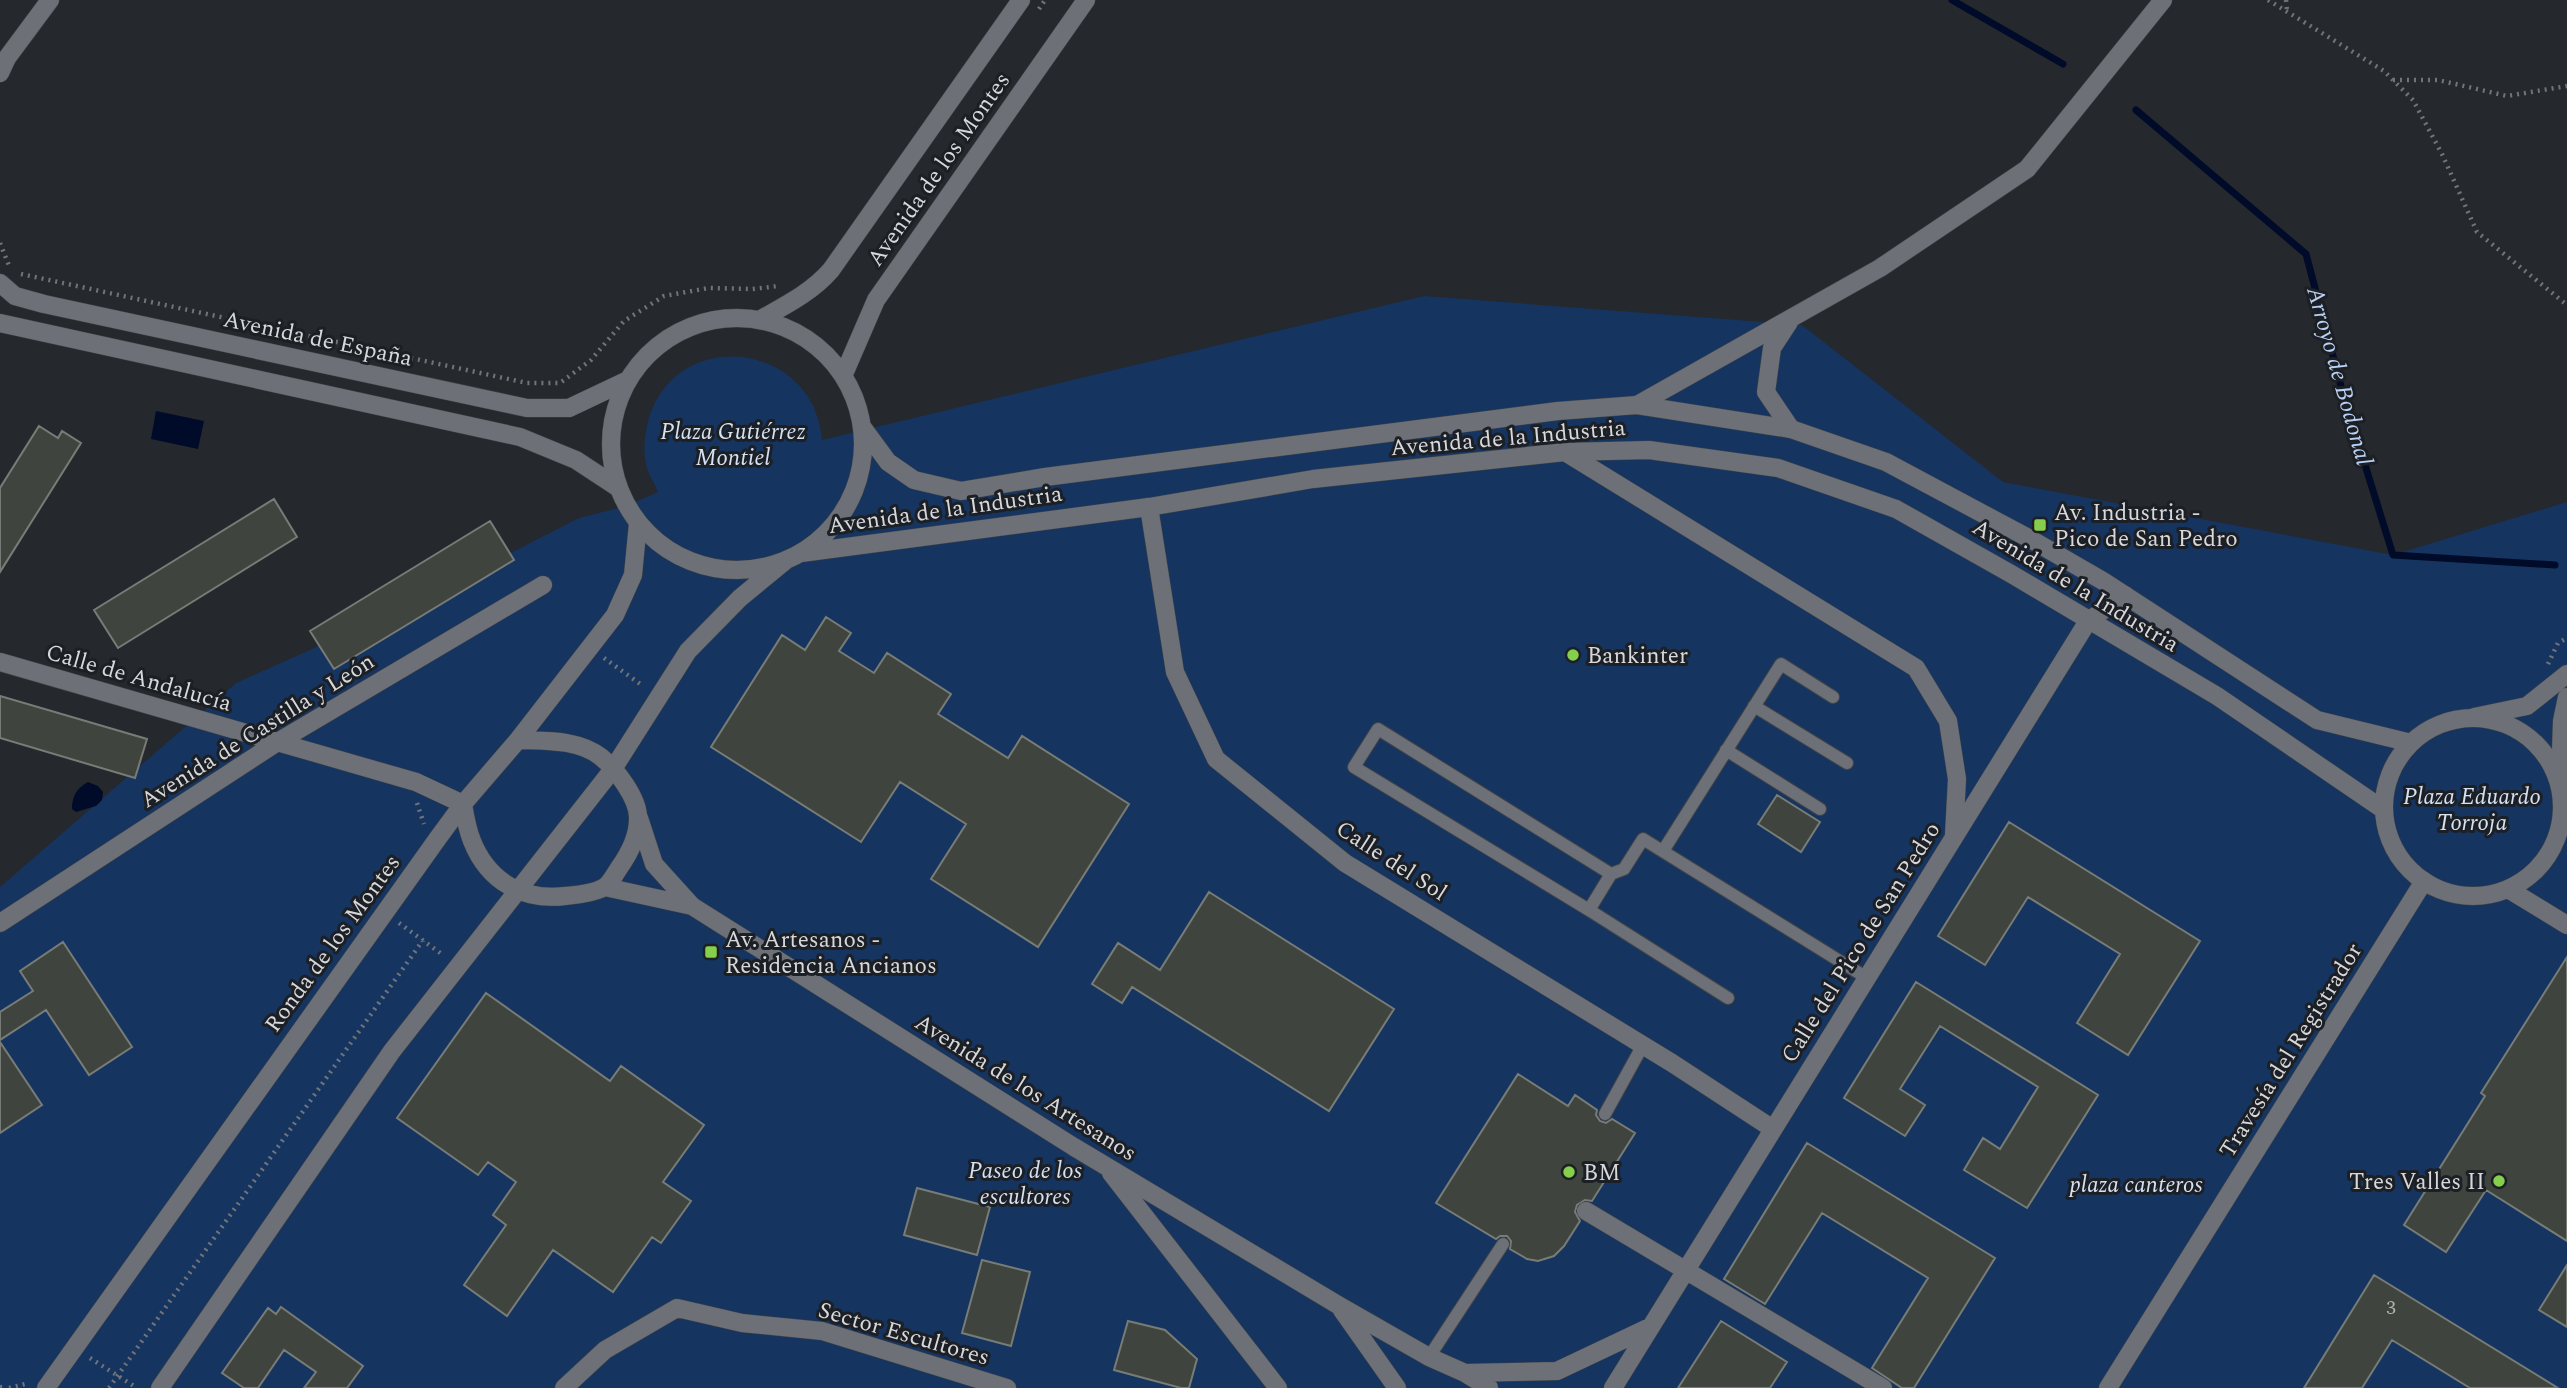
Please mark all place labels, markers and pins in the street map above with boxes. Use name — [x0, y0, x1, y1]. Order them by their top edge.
place label: Av. Industria - Pico de San Pedro — [2054, 496, 2238, 557]
marker: Av. Industria - Pico de San Pedro — [2032, 517, 2048, 533]
place label: Bankinter — [1587, 639, 1688, 674]
marker: Bankinter — [1565, 647, 1581, 663]
place label: Av. Artesanos - Residencia Ancianos — [725, 923, 937, 984]
marker: Av. Artesanos - Residencia Ancianos — [703, 944, 719, 960]
place label: BM — [1583, 1156, 1620, 1191]
marker: BM — [1561, 1164, 1577, 1180]
place label: Tres Valles II — [2349, 1165, 2485, 1200]
marker: Tres Valles II — [2491, 1173, 2507, 1189]

